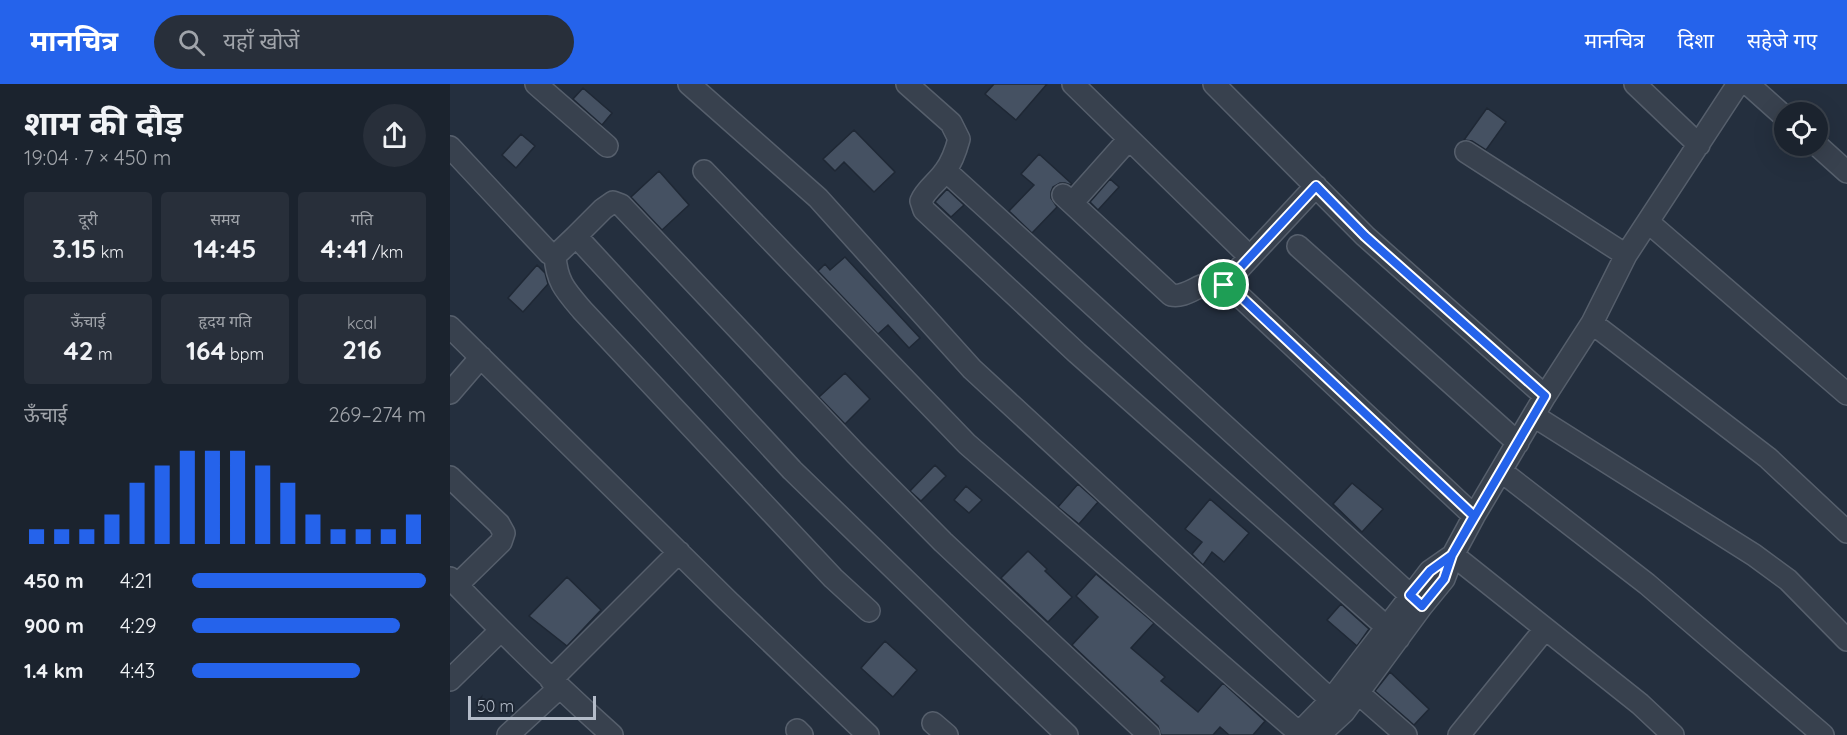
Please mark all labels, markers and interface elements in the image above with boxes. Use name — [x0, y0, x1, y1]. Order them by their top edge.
search box — [154, 15, 574, 69]
text: मानचित्र — [30, 23, 118, 58]
icon: search — [175, 26, 208, 59]
text: यहाँ खोजें — [223, 27, 299, 55]
text: मानचित्र — [1585, 27, 1645, 53]
text: दिशा — [1678, 27, 1714, 53]
text: सहेजे गए — [1747, 27, 1817, 53]
text: शाम की दौड़ — [24, 102, 183, 143]
map controls — [1774, 102, 1828, 156]
button: locate — [1774, 102, 1828, 156]
button: share — [363, 104, 426, 167]
text: 19:04 · 7 × 450 m — [24, 145, 171, 170]
text: दूरी — [78, 209, 98, 229]
text: समय — [210, 209, 240, 229]
text: गति — [351, 209, 373, 229]
text: 3.15 — [52, 232, 96, 265]
text: 14:45 — [194, 232, 256, 265]
text: 4:41 — [321, 232, 368, 265]
text: km — [96, 242, 124, 262]
text: /km — [368, 242, 403, 262]
pin — [1198, 259, 1249, 310]
icon: arrive — [1207, 268, 1240, 301]
text: ऊँचाई — [71, 311, 105, 331]
text: हृदय गति — [198, 311, 252, 331]
text: kcal — [347, 313, 377, 333]
text: 216 — [342, 333, 382, 366]
text: 42 — [63, 334, 94, 367]
text: 164 — [186, 334, 226, 367]
text: m — [94, 344, 113, 364]
text: bpm — [226, 344, 264, 364]
text: ऊँचाई — [24, 402, 67, 427]
text: 269–274 m — [328, 402, 426, 427]
text: 450 m — [24, 568, 84, 593]
text: 4:21 — [120, 568, 153, 593]
text: 900 m — [24, 613, 84, 638]
text: 4:29 — [120, 613, 157, 638]
text: 1.4 km — [24, 658, 83, 683]
text: 4:43 — [120, 658, 155, 683]
scale bar — [468, 693, 596, 720]
text: 50 m — [477, 696, 514, 716]

